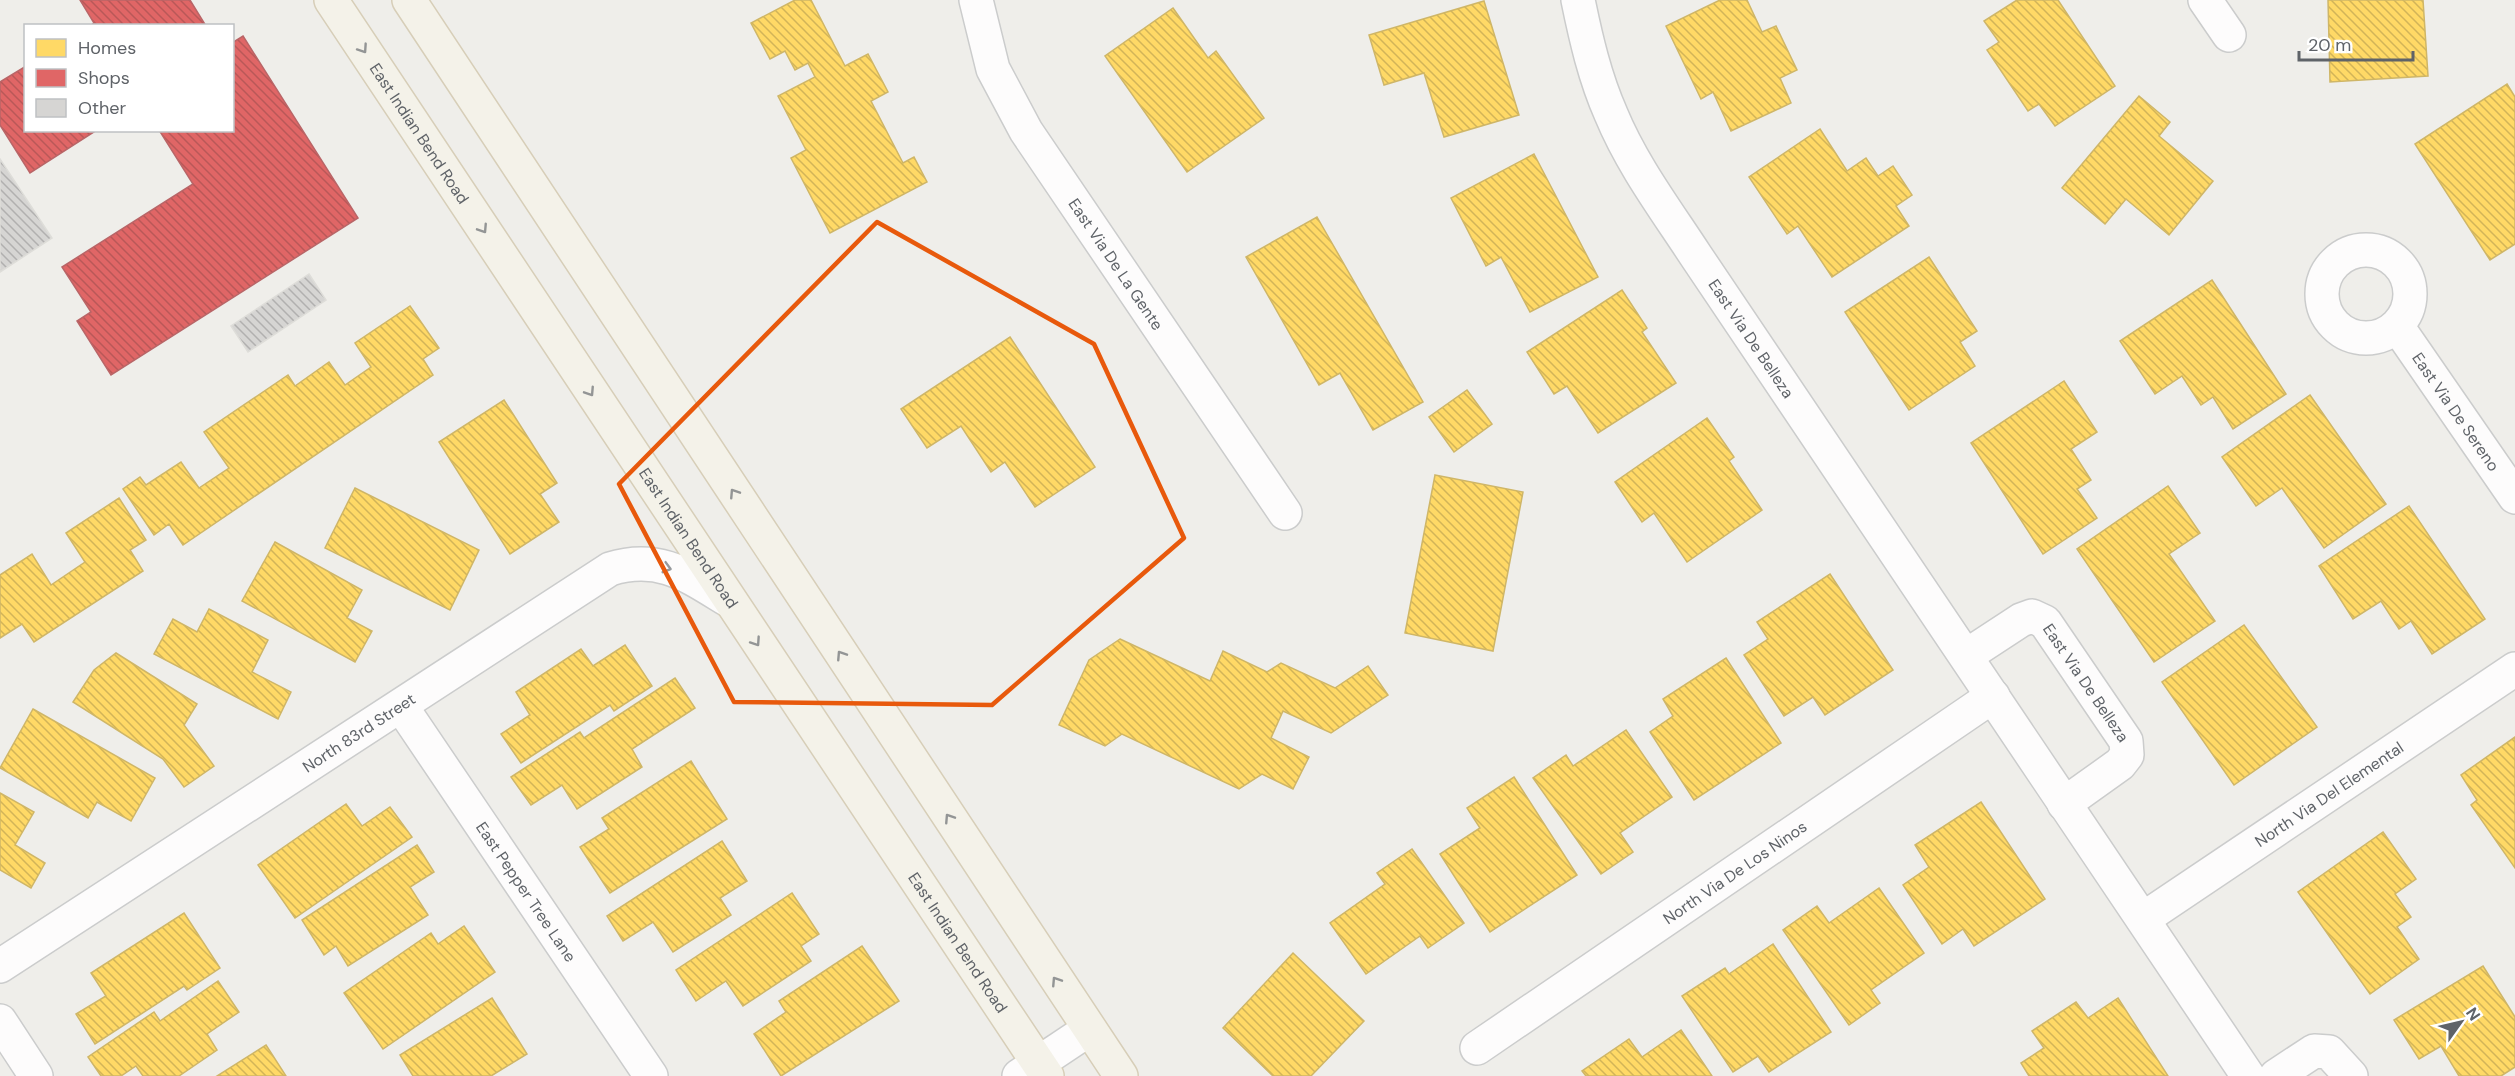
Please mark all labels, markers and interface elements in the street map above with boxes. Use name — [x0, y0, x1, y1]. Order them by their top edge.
legend — [24, 24, 234, 132]
scale bar — [2299, 24, 2413, 62]
text: 20 m — [2308, 33, 2351, 57]
text: Homes — [78, 36, 136, 60]
one-way arrow — [356, 43, 368, 53]
street label: East Indian Bend Road — [365, 59, 474, 208]
text: Shops — [78, 66, 130, 90]
text: Other — [78, 96, 127, 120]
street label: East Via De La Gente — [1064, 194, 1168, 334]
one-way arrow — [475, 223, 487, 233]
street label: East Via De Belleza — [1704, 275, 1799, 402]
street label: East Via De Sereno — [2408, 348, 2504, 475]
one-way arrow — [583, 385, 594, 396]
street label: East Indian Bend Road — [635, 464, 743, 612]
one-way arrow — [730, 488, 741, 499]
one-way arrow — [661, 561, 672, 573]
street label: East Via De Belleza — [2038, 619, 2134, 746]
one-way arrow — [749, 635, 760, 646]
one-way arrow — [837, 651, 848, 662]
street label: North 83rd Street — [298, 688, 419, 777]
street label: North Via Del Elemental — [2251, 737, 2407, 851]
one-way arrow — [944, 814, 956, 824]
street label: North Via De Los Ninos — [1659, 816, 1811, 929]
street label: East Pepper Tree Lane — [472, 817, 581, 966]
street label: East Indian Bend Road — [904, 868, 1012, 1017]
one-way arrow — [1052, 977, 1063, 988]
north arrow — [2431, 992, 2491, 1052]
text: N — [2461, 1003, 2485, 1025]

